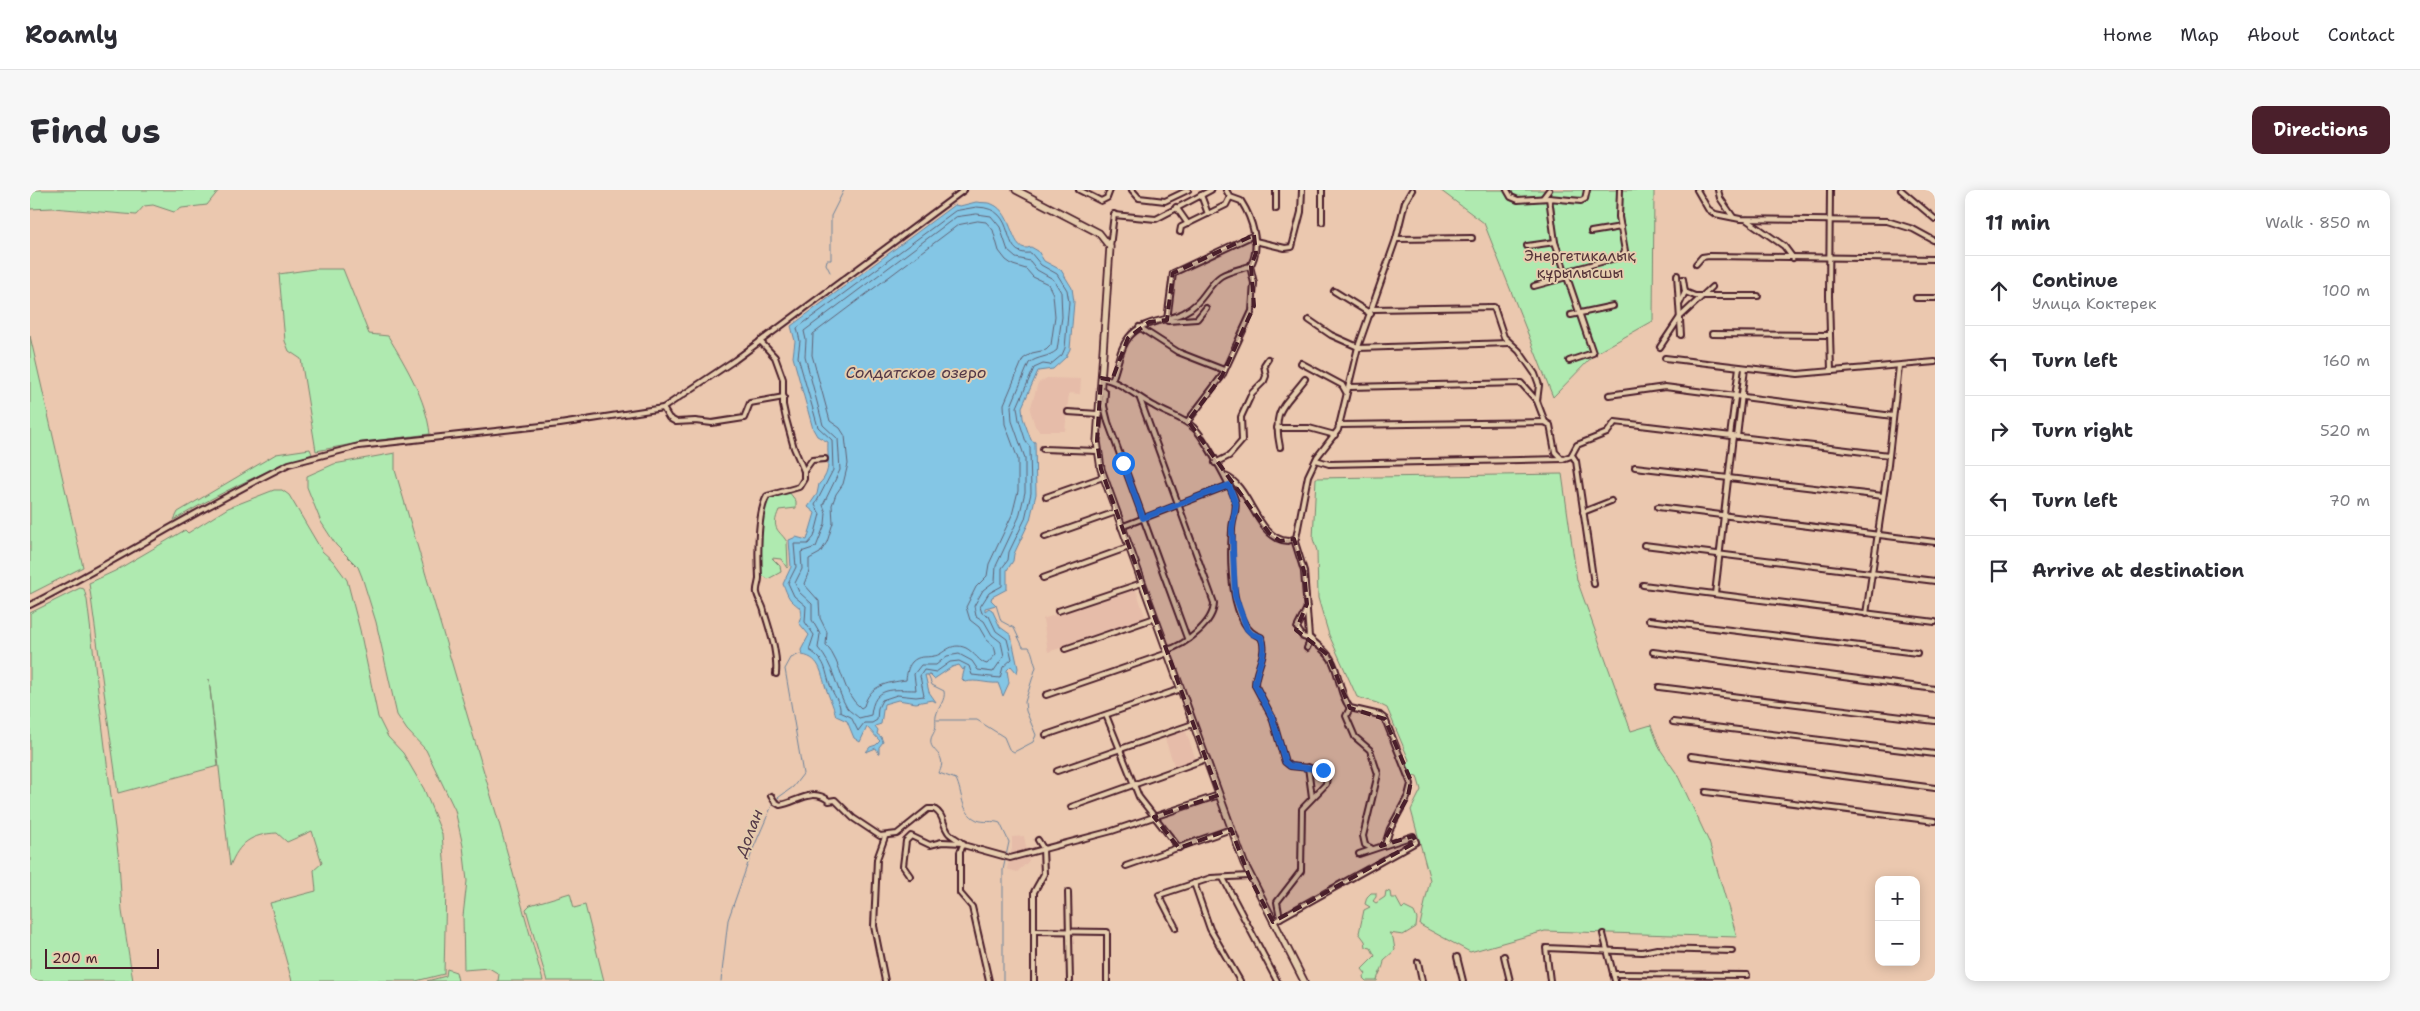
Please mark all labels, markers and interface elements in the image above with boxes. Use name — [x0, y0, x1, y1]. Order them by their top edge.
text: Roamly — [25, 19, 118, 51]
text: Home — [2103, 23, 2152, 47]
text: Map — [2180, 23, 2219, 47]
text: About — [2247, 23, 2300, 47]
text: Contact — [2328, 23, 2395, 47]
button: Directions — [2252, 106, 2390, 154]
text: Find us — [30, 107, 161, 154]
text: 11 min — [1985, 209, 2050, 237]
text: Walk · 850 m — [2265, 212, 2370, 233]
park label: Энергетикалық құрылысшы — [1524, 246, 1636, 283]
text: Continue — [2032, 268, 2118, 293]
icon: ahead — [1985, 277, 2013, 305]
text: 100 m — [2322, 280, 2370, 301]
text: Улица Коктерек — [2032, 293, 2157, 314]
icon: left — [1985, 347, 2013, 375]
text: Turn left — [2032, 348, 2118, 373]
text: 160 m — [2323, 350, 2370, 371]
water label: Солдатское озеро — [845, 362, 987, 383]
icon: right — [1985, 417, 2013, 445]
text: Turn right — [2032, 418, 2133, 443]
text: 520 m — [2320, 420, 2370, 441]
route start — [1112, 452, 1135, 475]
icon: left — [1985, 487, 2013, 515]
text: Turn left — [2032, 488, 2118, 513]
text: 70 m — [2329, 490, 2370, 511]
icon: arrive — [1985, 557, 2013, 585]
text: Arrive at destination — [2032, 558, 2244, 583]
route end — [1312, 759, 1335, 782]
water label: Долан — [730, 806, 768, 861]
map controls — [1875, 876, 1920, 966]
button: + — [1875, 876, 1920, 921]
button: − — [1875, 921, 1920, 966]
scale bar — [45, 946, 159, 969]
text: 200 m — [52, 949, 98, 967]

